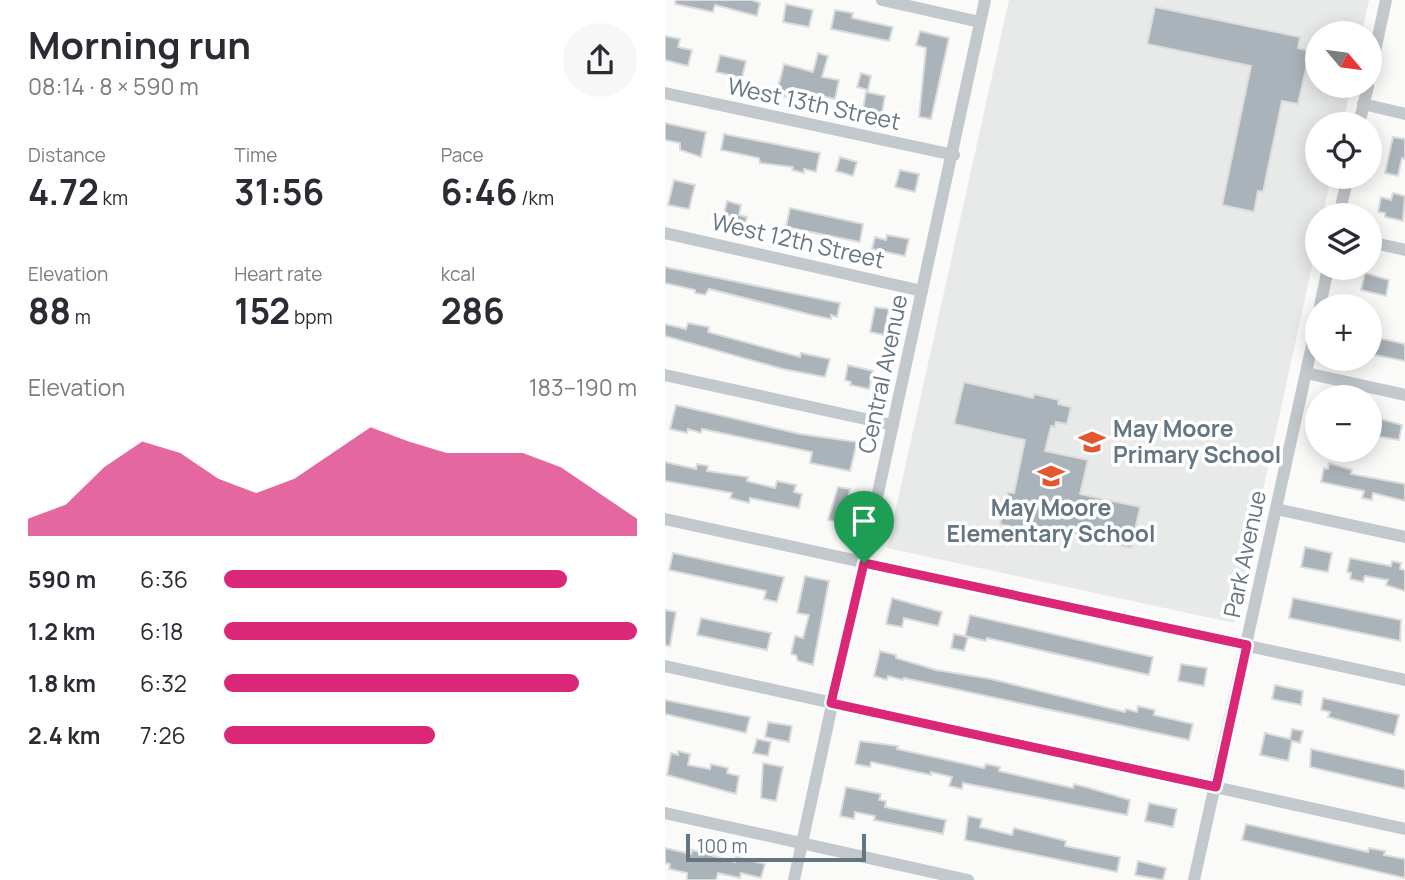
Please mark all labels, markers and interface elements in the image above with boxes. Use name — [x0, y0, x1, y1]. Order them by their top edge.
text: Morning run — [28, 18, 251, 70]
north arrow — [1305, 21, 1383, 98]
map controls — [1305, 21, 1382, 462]
button: share — [563, 23, 637, 97]
street label: West 13th Street — [725, 69, 904, 137]
text: 08:14 · 8 × 590 m — [28, 70, 199, 102]
button: locate — [1305, 112, 1382, 189]
text: Distance — [28, 142, 106, 168]
text: Time — [234, 142, 277, 168]
text: Pace — [441, 142, 484, 168]
text: 4.72 — [28, 168, 99, 216]
text: 31:56 — [234, 168, 324, 216]
text: 6:46 — [441, 168, 517, 216]
text: km — [99, 185, 128, 211]
text: /km — [517, 185, 554, 211]
button: layers — [1305, 203, 1382, 280]
street label: West 12th Street — [709, 205, 888, 275]
text: Elevation — [28, 261, 108, 287]
text: Heart rate — [234, 261, 322, 287]
text: kcal — [441, 261, 475, 287]
text: 88 — [28, 287, 71, 335]
text: 152 — [234, 287, 290, 335]
text: 286 — [441, 287, 505, 335]
street label: Central Avenue — [850, 291, 914, 456]
button: + — [1305, 294, 1382, 371]
text: m — [71, 304, 91, 330]
text: bpm — [290, 304, 333, 330]
text: Elevation — [28, 371, 125, 403]
text: 183–190 m — [529, 371, 637, 403]
button: − — [1305, 385, 1382, 462]
place label: May Moore Primary School — [1113, 412, 1281, 470]
school or university icon: May Moore Primary School — [1077, 427, 1107, 457]
school or university icon: May Moore Elementary School — [1036, 461, 1066, 491]
street label: Park Avenue — [1215, 487, 1273, 620]
pin — [834, 491, 894, 563]
place label: May Moore Elementary School — [947, 491, 1155, 549]
icon: arrive — [845, 502, 883, 540]
text: 590 m — [28, 563, 96, 595]
text: 6:36 — [140, 563, 188, 595]
text: 1.2 km — [28, 615, 95, 647]
text: 6:18 — [140, 615, 183, 647]
text: 1.8 km — [28, 667, 96, 699]
text: 6:32 — [140, 667, 187, 699]
text: 2.4 km — [28, 719, 100, 751]
text: 7:26 — [140, 719, 186, 751]
scale bar — [686, 831, 866, 863]
text: 100 m — [697, 833, 748, 859]

